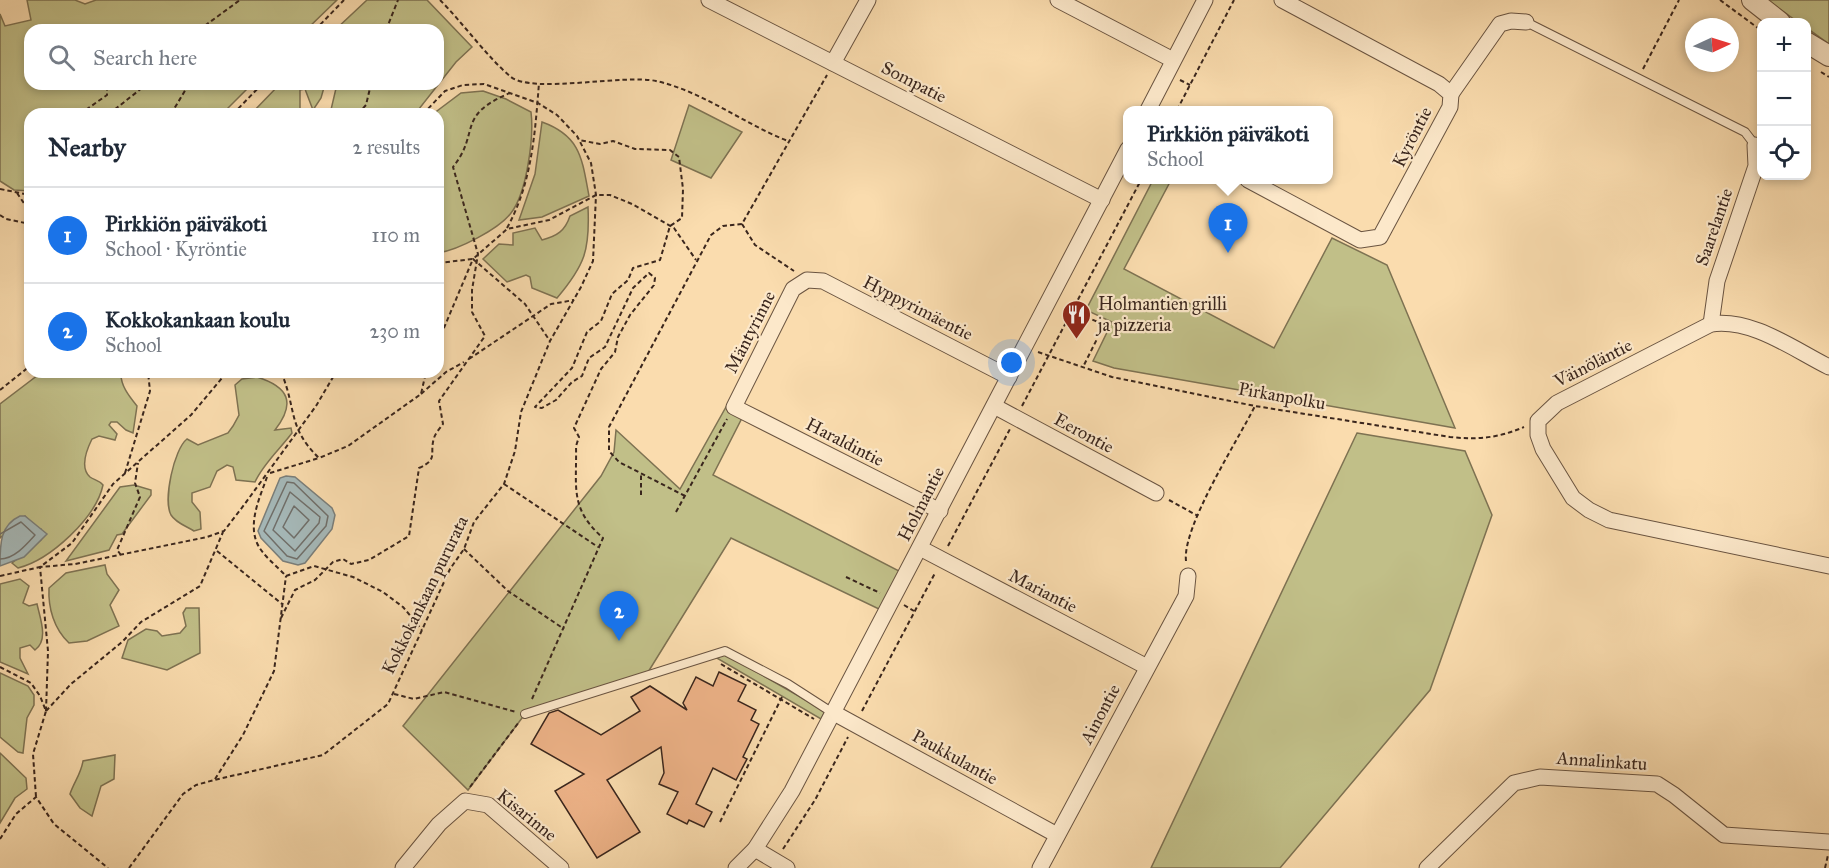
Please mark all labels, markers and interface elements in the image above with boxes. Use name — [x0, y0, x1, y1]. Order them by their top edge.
north arrow — [1685, 18, 1739, 72]
map controls — [1757, 18, 1811, 180]
button: + — [1757, 18, 1811, 72]
search box — [24, 24, 444, 90]
icon: search — [45, 41, 78, 74]
text: Search here — [93, 44, 197, 71]
street label: Sompatie — [878, 56, 950, 108]
button: − — [1757, 72, 1811, 126]
street label: Kyröntie — [1387, 103, 1437, 171]
popup — [1123, 106, 1333, 184]
text: Pirkkiön päiväkoti — [1147, 120, 1309, 147]
button: locate — [1757, 126, 1811, 180]
text: Nearby — [48, 131, 126, 163]
text: 2 results — [352, 135, 420, 159]
text: School — [1147, 147, 1204, 171]
street label: Saarelantie — [1690, 185, 1738, 269]
pin: 1 — [1208, 204, 1248, 253]
text: Pirkkiön päiväkoti — [105, 210, 267, 237]
text: 1 — [64, 223, 71, 247]
text: 110 m — [372, 223, 420, 247]
text: School · Kyröntie — [105, 237, 247, 261]
street label: Hyppyrimäentie — [859, 271, 977, 345]
street label: Mäntyrinne — [720, 287, 780, 377]
place label: Holmantien grilli ja pizzeria — [1095, 293, 1227, 336]
restaurant icon: Holmantien grilli ja pizzeria — [1061, 298, 1093, 340]
text: Kokkokankaan koulu — [105, 306, 290, 333]
text: 2 — [63, 319, 72, 343]
text: 230 m — [369, 319, 420, 343]
text: School — [105, 333, 162, 357]
street label: Väinöläntie — [1549, 334, 1636, 392]
your location — [997, 348, 1026, 377]
street label: Pirkanpolku — [1237, 377, 1328, 415]
street label: Eerontie — [1050, 408, 1118, 458]
street label: Haraldintie — [802, 413, 888, 471]
street label: Holmantie — [893, 463, 949, 545]
street label: Kokkokankaan pururata — [377, 512, 473, 678]
street label: Mariantie — [1005, 564, 1081, 618]
pin: 2 — [600, 592, 638, 641]
street label: Ainontie — [1075, 680, 1125, 748]
street label: Paukkulantie — [908, 725, 1002, 789]
street label: Annalinkatu — [1555, 747, 1648, 775]
street label: Kisarinne — [493, 784, 561, 846]

